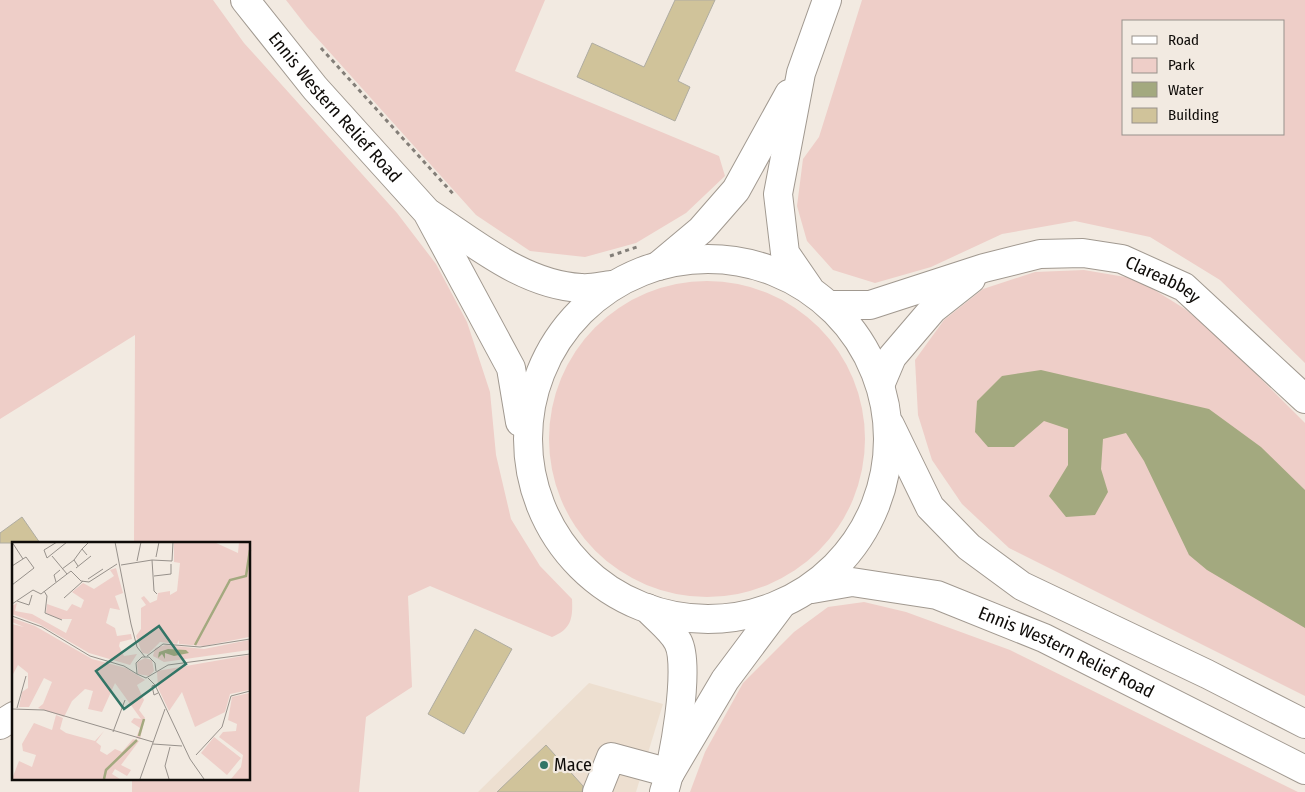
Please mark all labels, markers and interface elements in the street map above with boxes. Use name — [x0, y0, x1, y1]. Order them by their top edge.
legend — [1122, 20, 1285, 135]
street label: Ennis Western Relief Road — [264, 28, 406, 187]
text: Road — [1168, 31, 1199, 49]
text: Park — [1168, 56, 1195, 74]
text: Water — [1168, 81, 1204, 99]
text: Building — [1168, 106, 1219, 124]
street label: Clareabbey — [1122, 251, 1205, 308]
inset map — [12, 542, 250, 780]
street label: Ennis Western Relief Road — [975, 602, 1158, 703]
place label: Mace — [554, 754, 592, 776]
marker: Mace — [538, 759, 550, 771]

